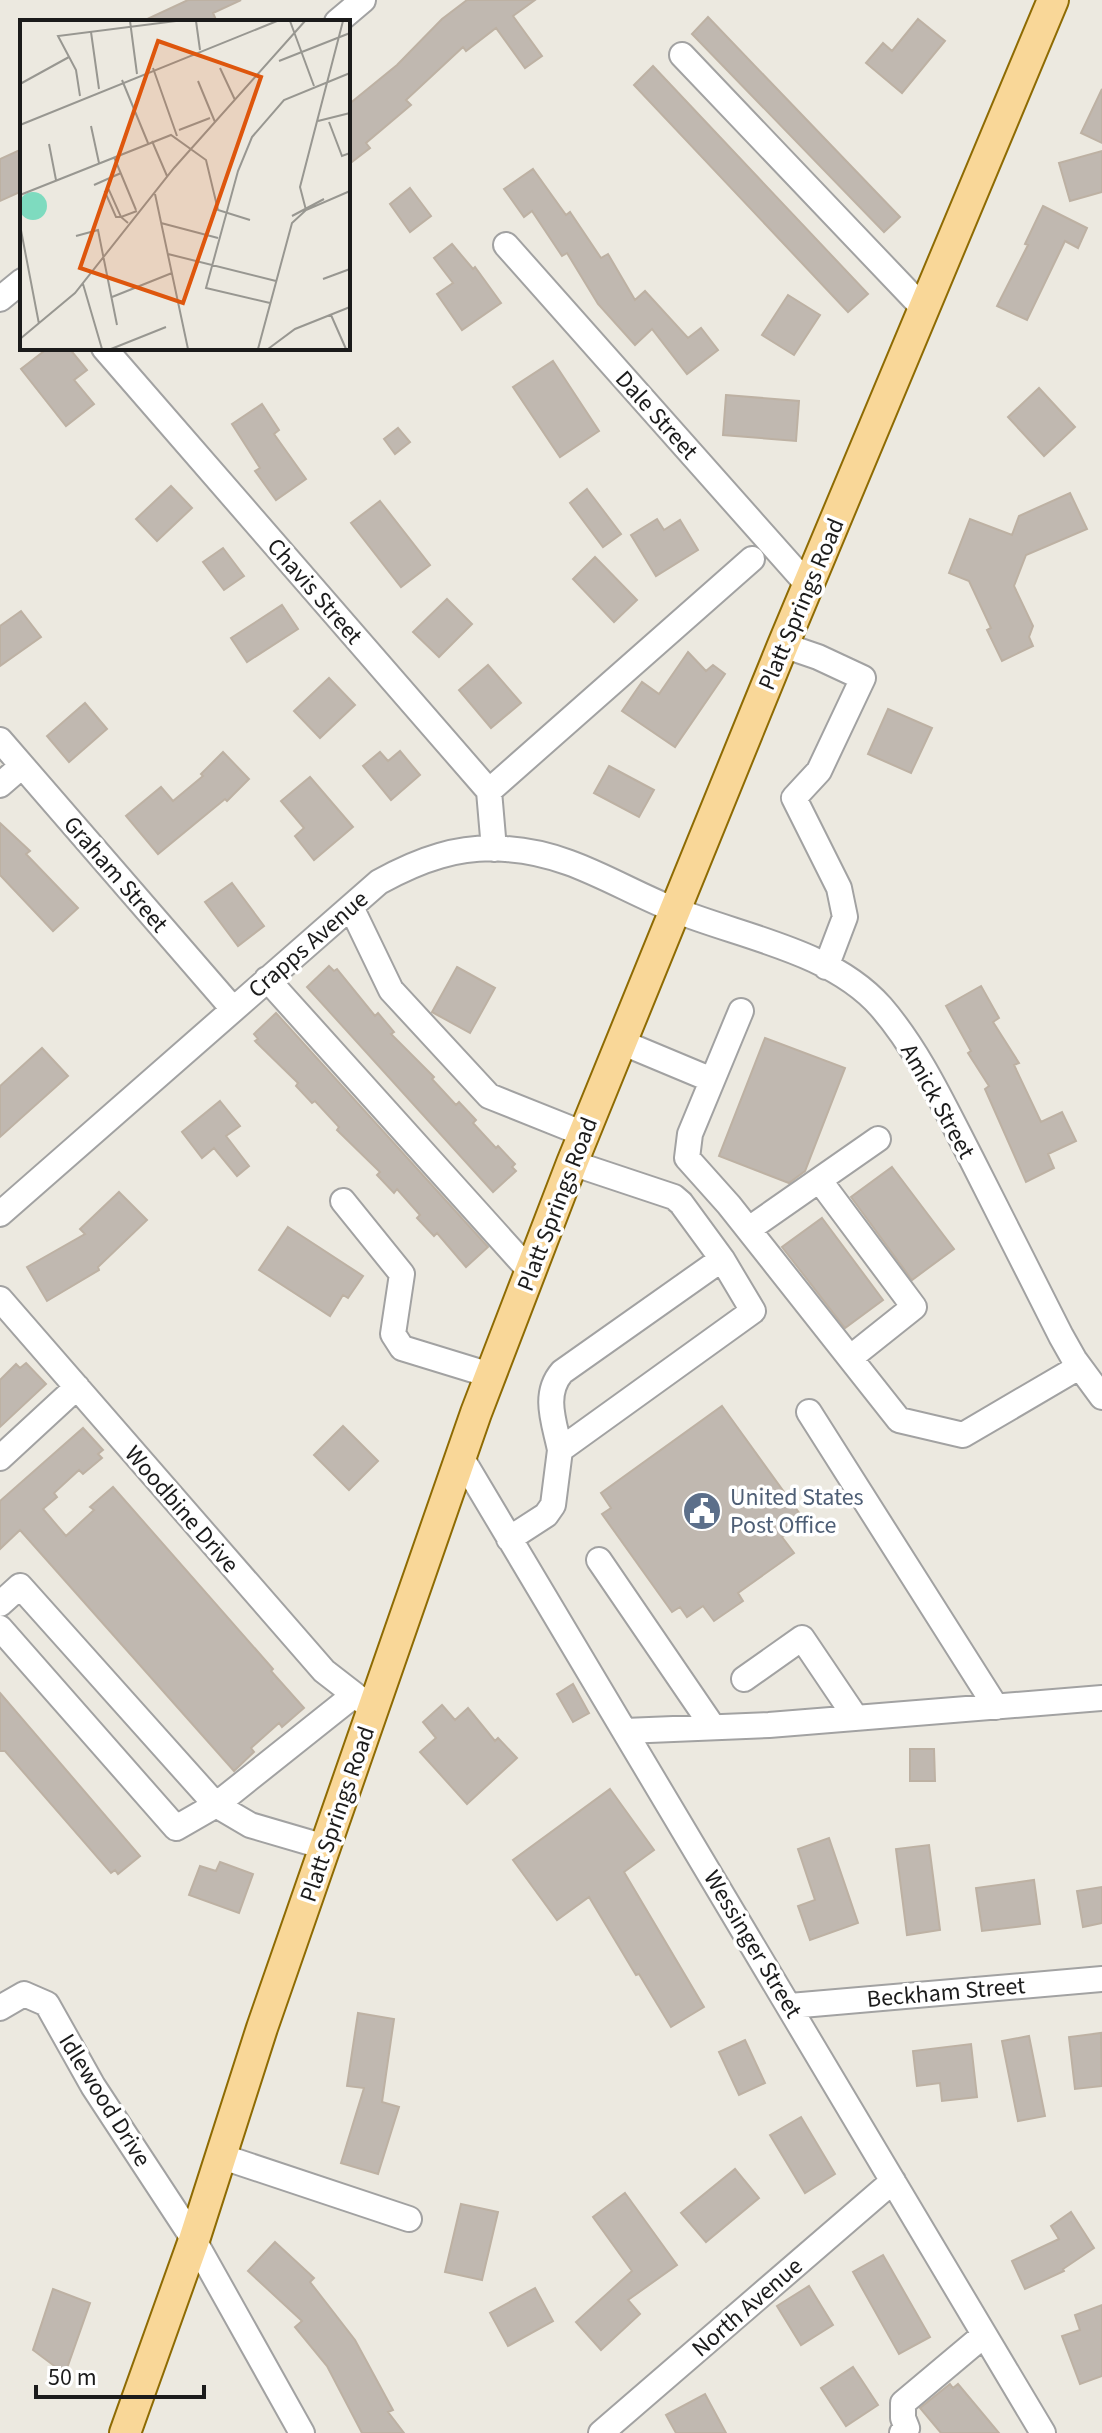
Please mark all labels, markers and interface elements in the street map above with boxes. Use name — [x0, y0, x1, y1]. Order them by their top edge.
inset map — [20, 20, 350, 350]
street label: Dale Street — [607, 363, 706, 468]
street label: Platt Springs Road — [749, 513, 854, 696]
street label: Chavis Street — [258, 530, 371, 652]
street label: Graham Street — [55, 808, 176, 940]
street label: Crapps Avenue — [241, 882, 376, 1006]
street label: Amick Street — [892, 1037, 984, 1165]
street label: Platt Springs Road — [508, 1112, 607, 1296]
street label: Woodbine Drive — [116, 1438, 247, 1581]
place label: United States Post Office — [730, 1480, 864, 1543]
public building icon: United States Post Office — [681, 1490, 723, 1532]
street label: Platt Springs Road — [291, 1721, 384, 1907]
street label: Wessinger Street — [695, 1864, 811, 2025]
street label: Beckham Street — [865, 1968, 1027, 2017]
street label: Idlewood Drive — [50, 2027, 159, 2174]
street label: North Avenue — [684, 2249, 810, 2365]
scale bar — [36, 2349, 204, 2399]
text: 50 m — [48, 2360, 97, 2395]

